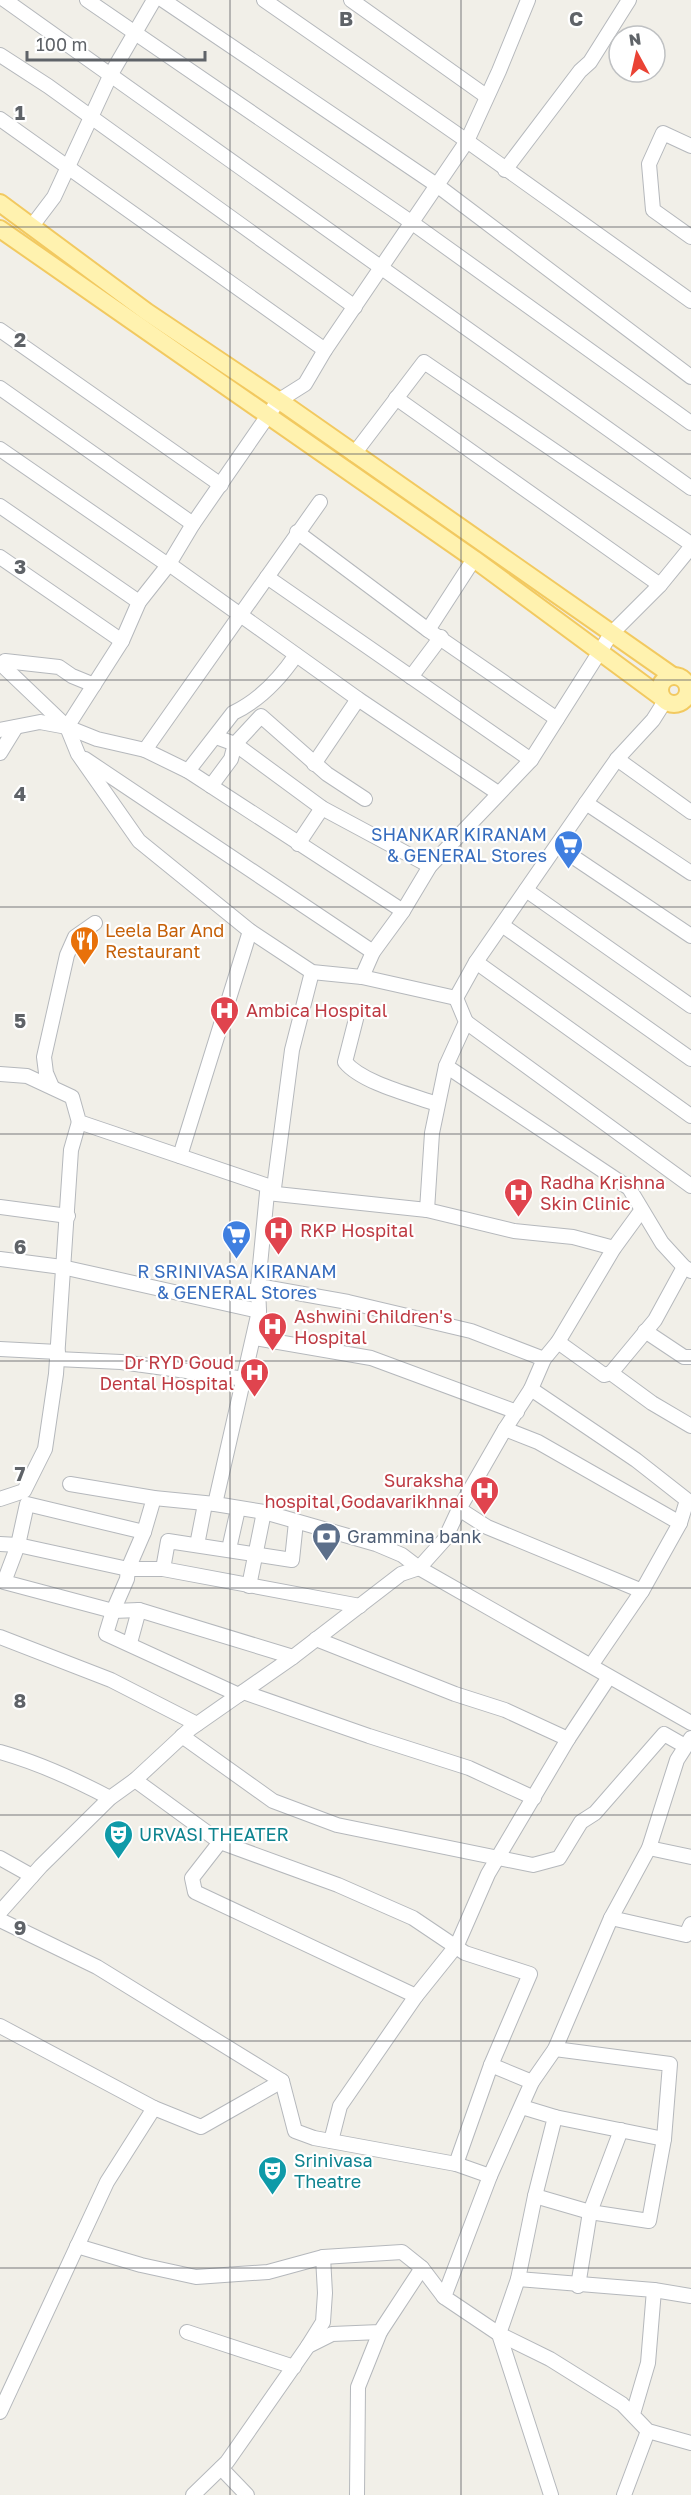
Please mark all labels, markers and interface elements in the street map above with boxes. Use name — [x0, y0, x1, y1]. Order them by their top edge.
text: B — [339, 6, 353, 30]
text: C — [569, 6, 583, 30]
scale bar — [27, 24, 206, 62]
north arrow — [607, 24, 667, 84]
text: N — [627, 28, 642, 50]
text: 100 m — [36, 33, 87, 55]
text: 1 — [15, 100, 25, 124]
text: 2 — [14, 327, 26, 351]
text: 3 — [14, 554, 26, 578]
text: 4 — [14, 781, 26, 805]
place label: SHANKAR KIRANAM & GENERAL Stores — [371, 823, 547, 866]
supermarket icon: SHANKAR KIRANAM & GENERAL Stores — [552, 828, 584, 870]
place label: Leela Bar And Restaurant — [105, 919, 224, 962]
restaurant icon: Leela Bar And Restaurant — [68, 924, 100, 966]
hospital icon: Ambica Hospital — [209, 994, 241, 1036]
place label: Ambica Hospital — [246, 999, 388, 1021]
text: 5 — [14, 1008, 26, 1032]
place label: Radha Krishna Skin Clinic — [540, 1171, 665, 1214]
hospital icon: Radha Krishna Skin Clinic — [503, 1176, 535, 1218]
hospital icon: RKP Hospital — [263, 1214, 295, 1256]
supermarket icon: R SRINIVASA KIRANAM & GENERAL Stores — [221, 1218, 253, 1260]
place label: RKP Hospital — [300, 1219, 414, 1241]
text: 6 — [14, 1234, 26, 1258]
place label: R SRINIVASA KIRANAM & GENERAL Stores — [137, 1260, 337, 1303]
place label: Ashwini Children's Hospital — [294, 1305, 453, 1348]
hospital icon: Ashwini Children's Hospital — [257, 1310, 289, 1352]
place label: Dr RYD Goud Dental Hospital — [99, 1351, 234, 1394]
hospital icon: Dr RYD Goud Dental Hospital — [239, 1356, 271, 1398]
text: 7 — [15, 1461, 26, 1485]
place label: Suraksha hospital,Godavarikhnai — [264, 1469, 464, 1512]
hospital icon: Suraksha hospital,Godavarikhnai — [469, 1474, 501, 1516]
bank icon: Grammina bank — [310, 1520, 342, 1562]
place label: Grammina bank — [347, 1525, 482, 1547]
text: 8 — [14, 1688, 26, 1712]
theatre icon: URVASI THEATER — [102, 1818, 134, 1860]
place label: URVASI THEATER — [139, 1823, 289, 1845]
text: 9 — [14, 1915, 26, 1939]
place label: Srinivasa Theatre — [294, 2149, 373, 2192]
theatre icon: Srinivasa Theatre — [257, 2154, 289, 2196]

